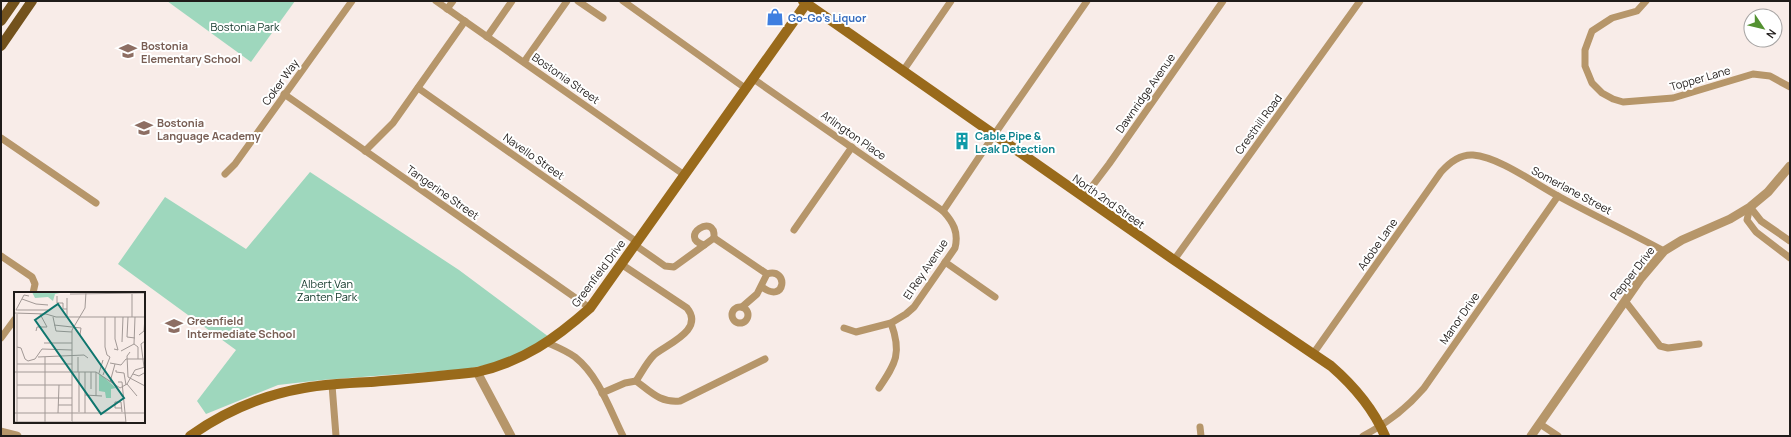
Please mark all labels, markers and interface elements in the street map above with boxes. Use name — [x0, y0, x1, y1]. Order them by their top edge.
shop icon: Go-Go's Liquor — [765, 7, 785, 27]
north arrow — [1743, 8, 1783, 48]
place label: Go-Go's Liquor — [788, 10, 867, 25]
park label: Bostonia Park — [211, 19, 280, 34]
text: N — [1763, 26, 1780, 42]
place label: Bostonia Elementary School — [141, 38, 241, 66]
school or university icon: Bostonia Elementary School — [118, 41, 138, 61]
street label: Bostonia Street — [529, 49, 603, 107]
street label: Dawnridge Avenue — [1112, 50, 1178, 136]
street label: Coker Way — [258, 56, 302, 108]
street label: Topper Lane — [1668, 62, 1733, 94]
street label: Cresthill Road — [1231, 91, 1285, 157]
street label: Arlington Place — [818, 107, 890, 163]
place label: Bostonia Language Academy — [157, 115, 262, 143]
school or university icon: Bostonia Language Academy — [134, 118, 154, 138]
place label: Cable Pipe & Leak Detection — [975, 128, 1055, 156]
street label: Navello Street — [500, 129, 568, 183]
building icon: Cable Pipe & Leak Detection — [952, 131, 972, 151]
street label: Tangerine Street — [404, 161, 482, 223]
street label: Somerlane Street — [1529, 162, 1615, 218]
street label: North 2nd Street — [1070, 170, 1148, 232]
street label: Adobe Lane — [1354, 215, 1401, 273]
street label: El Rey Avenue — [899, 235, 951, 302]
street label: Greenfield Drive — [568, 236, 629, 310]
street label: Pepper Drive — [1606, 243, 1658, 303]
park label: Albert Van Zanten Park — [297, 276, 358, 304]
street label: Manor Drive — [1436, 289, 1483, 347]
inset map — [14, 292, 145, 423]
place label: Greenfield Intermediate School — [187, 313, 295, 341]
school or university icon: Greenfield Intermediate School — [164, 316, 184, 336]

